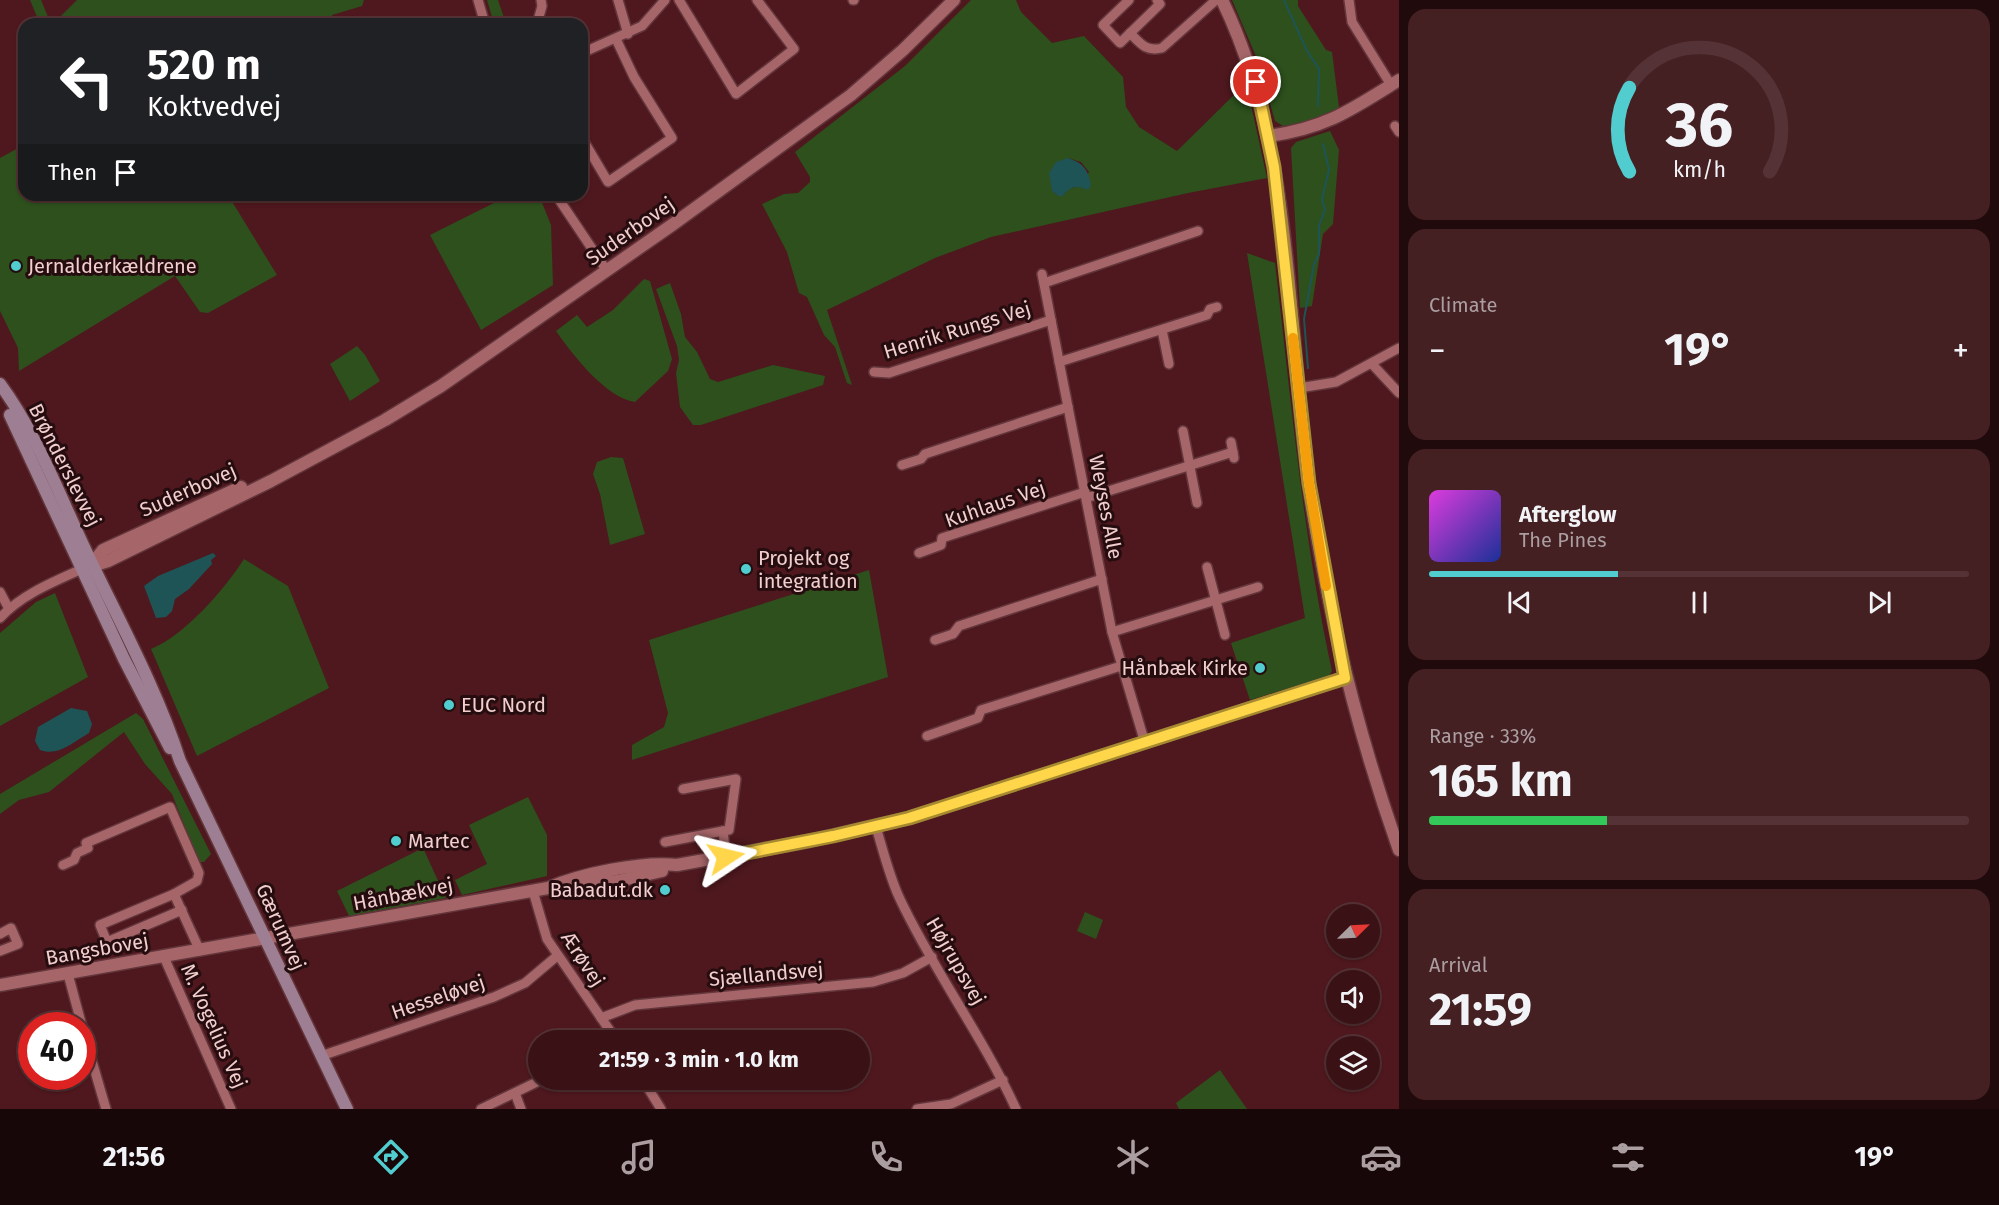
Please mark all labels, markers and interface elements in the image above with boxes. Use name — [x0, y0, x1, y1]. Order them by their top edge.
text: 520 m — [147, 40, 261, 90]
icon: left — [48, 42, 126, 120]
pin — [1230, 56, 1281, 107]
icon: arrive — [1239, 65, 1272, 98]
text: 36 — [1664, 88, 1733, 163]
text: Koktvedvej — [147, 91, 281, 123]
icon: arrive — [109, 156, 142, 189]
text: km/h — [1672, 157, 1726, 183]
text: Then — [48, 159, 97, 186]
street label: Suderbovej — [581, 192, 679, 270]
place label: Jernalderkældrene — [28, 254, 197, 278]
marker: Jernalderkældrene — [9, 259, 23, 273]
text: Climate — [1429, 293, 1497, 317]
street label: Henrik Rungs Vej — [881, 296, 1033, 364]
text: 19° — [1664, 323, 1734, 377]
text: − — [1429, 331, 1446, 371]
text: + — [1953, 331, 1969, 371]
street label: Brønderslevvej — [24, 399, 106, 531]
street label: Weyses Alle — [1084, 453, 1128, 561]
street label: Suderbovej — [136, 458, 240, 522]
street label: Kuhlaus Vej — [941, 476, 1049, 532]
text: Afterglow — [1519, 501, 1616, 528]
text: The Pines — [1519, 528, 1606, 552]
place label: Projekt og integration — [758, 546, 858, 593]
marker: Projekt og integration — [739, 562, 753, 576]
icon: previous — [1503, 586, 1536, 619]
icon: pause — [1683, 586, 1716, 619]
icon: next — [1863, 586, 1896, 619]
place label: Hånbæk Kirke — [1122, 656, 1248, 680]
marker: Hånbæk Kirke — [1253, 661, 1267, 675]
place label: EUC Nord — [461, 693, 546, 717]
marker: EUC Nord — [442, 698, 456, 712]
text: Range · 33% — [1429, 724, 1536, 748]
text: 165 km — [1429, 754, 1573, 808]
position arrow — [694, 825, 758, 889]
place label: Martec — [408, 829, 470, 853]
marker: Martec — [389, 834, 403, 848]
street label: Hånbækvej — [351, 873, 455, 915]
place label: Babadut.dk — [550, 878, 654, 902]
street label: Gærumvej — [251, 880, 311, 974]
marker: Babadut.dk — [658, 883, 672, 897]
north arrow — [1326, 904, 1380, 958]
map controls — [1326, 904, 1380, 1090]
street label: Højrupsvej — [921, 913, 991, 1009]
street label: Ærøvej — [556, 926, 610, 991]
street label: Bangsbovej — [44, 928, 150, 970]
text: Arrival — [1429, 953, 1488, 977]
street label: Sjællandsvej — [708, 957, 824, 991]
street label: M. Vogelius Vej — [176, 960, 252, 1092]
street label: Hesseløvej — [388, 970, 488, 1024]
button: sound — [1326, 970, 1380, 1024]
text: 21:59 — [1429, 983, 1532, 1037]
speed limit sign: 40 — [18, 1012, 96, 1090]
button: layers — [1326, 1036, 1380, 1090]
text: 21:59 · 3 min · 1.0 km — [599, 1046, 799, 1073]
icon: directions — [370, 1136, 412, 1178]
icon: music — [618, 1136, 660, 1178]
icon: phone — [865, 1136, 907, 1178]
icon: climate — [1112, 1136, 1154, 1178]
icon: car — [1360, 1136, 1402, 1178]
icon: filters — [1607, 1136, 1649, 1178]
text: 21:56 — [103, 1141, 165, 1173]
text: 19° — [1854, 1141, 1896, 1173]

